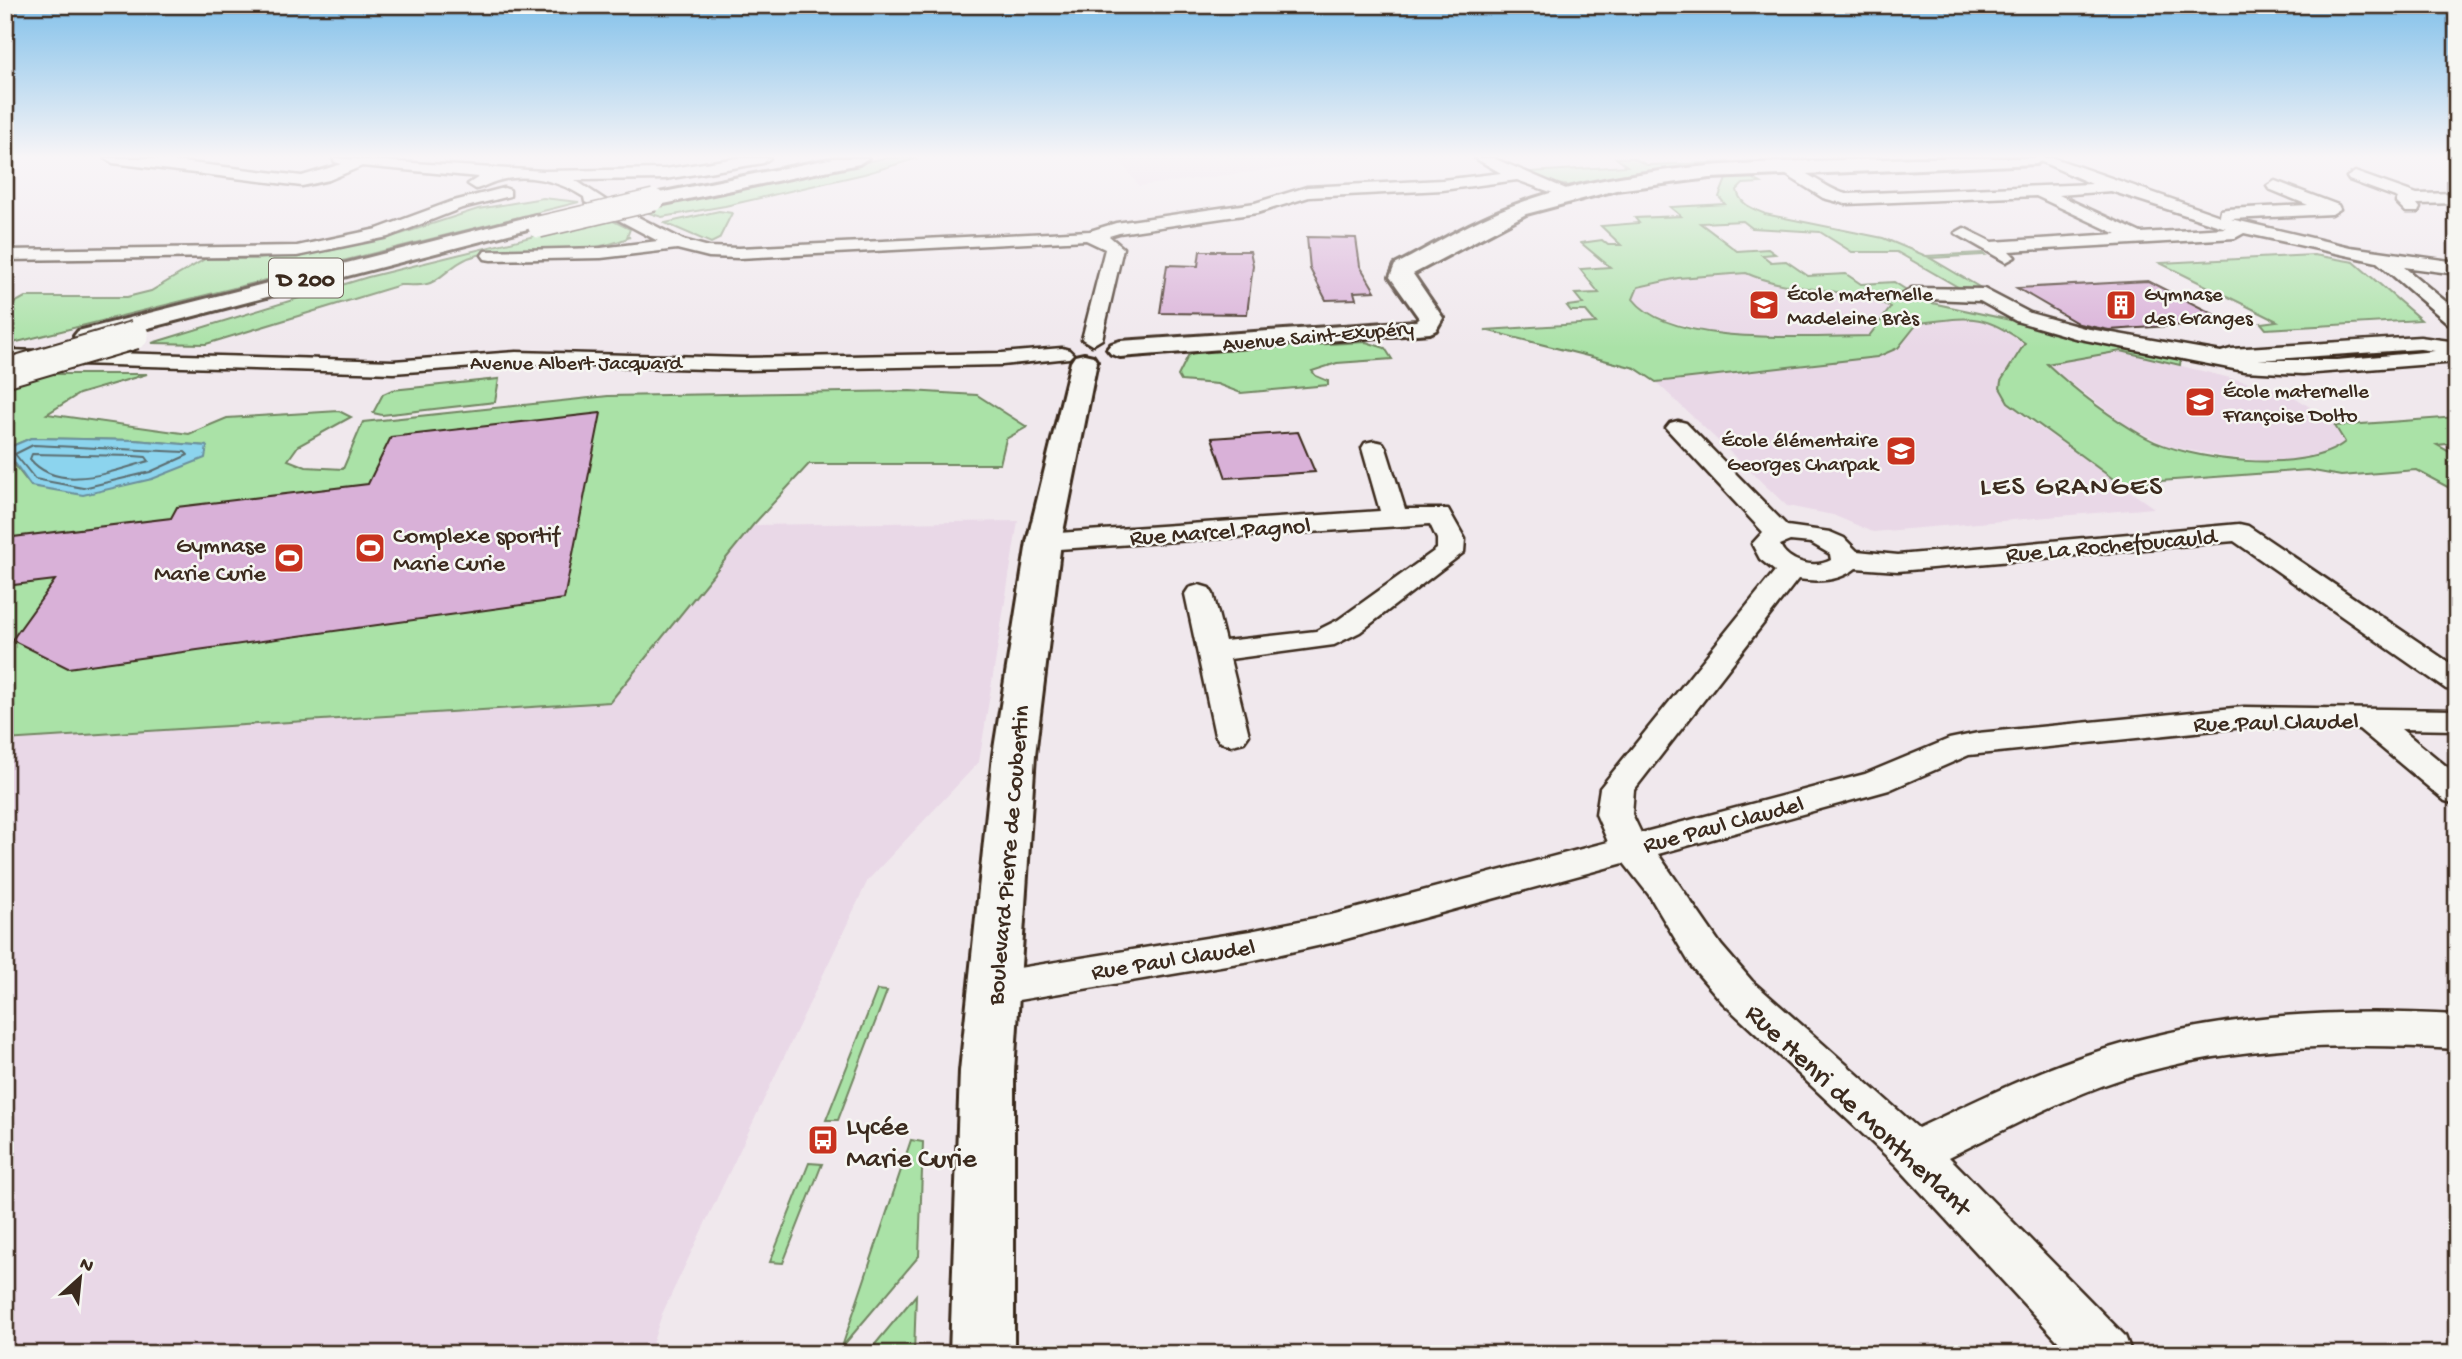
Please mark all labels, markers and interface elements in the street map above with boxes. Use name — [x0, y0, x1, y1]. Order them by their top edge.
road number: D 200 — [269, 258, 343, 298]
place label: École maternelle Madeleine Brès — [1787, 284, 1934, 333]
place label: Gymnase des Granges — [2144, 284, 2254, 333]
school or university icon: École maternelle Madeleine Brès — [1747, 288, 1781, 322]
building icon: Gymnase des Granges — [2104, 288, 2138, 322]
street label: Avenue Saint-Exupéry — [1222, 318, 1415, 359]
street label: Avenue Albert Jacquard — [470, 353, 684, 378]
place label: École maternelle Françoise Dolto — [2222, 381, 2370, 430]
school or university icon: École maternelle Françoise Dolto — [2183, 385, 2217, 419]
place label: École élémentaire Georges Charpak — [1721, 430, 1881, 479]
school or university icon: École élémentaire Georges Charpak — [1884, 434, 1918, 468]
district label: LES GRANGES — [1980, 472, 2164, 505]
street label: Rue Marcel Pagnol — [1129, 513, 1312, 554]
place label: Complexe sportif Marie Curie — [393, 523, 561, 580]
street label: Rue La Rochefoucauld — [2005, 524, 2220, 571]
sports icon: Complexe sportif Marie Curie — [353, 531, 387, 565]
place label: Gymnase Marie Curie — [154, 533, 267, 590]
sports icon: Gymnase Marie Curie — [272, 541, 306, 575]
street label: Boulevard Pierre de Coubertin — [983, 704, 1038, 1007]
street label: Rue Paul Claudel — [2193, 709, 2359, 740]
street label: Rue Paul Claudel — [1640, 791, 1808, 862]
street label: Rue Paul Claudel — [1090, 934, 1257, 989]
street label: Rue Henri de Montherlant — [1737, 998, 1979, 1226]
place label: Lycée Marie Curie — [846, 1112, 977, 1177]
bus stop icon: Lycée Marie Curie — [806, 1123, 840, 1157]
north arrow — [46, 1244, 116, 1314]
text: N — [75, 1253, 97, 1279]

